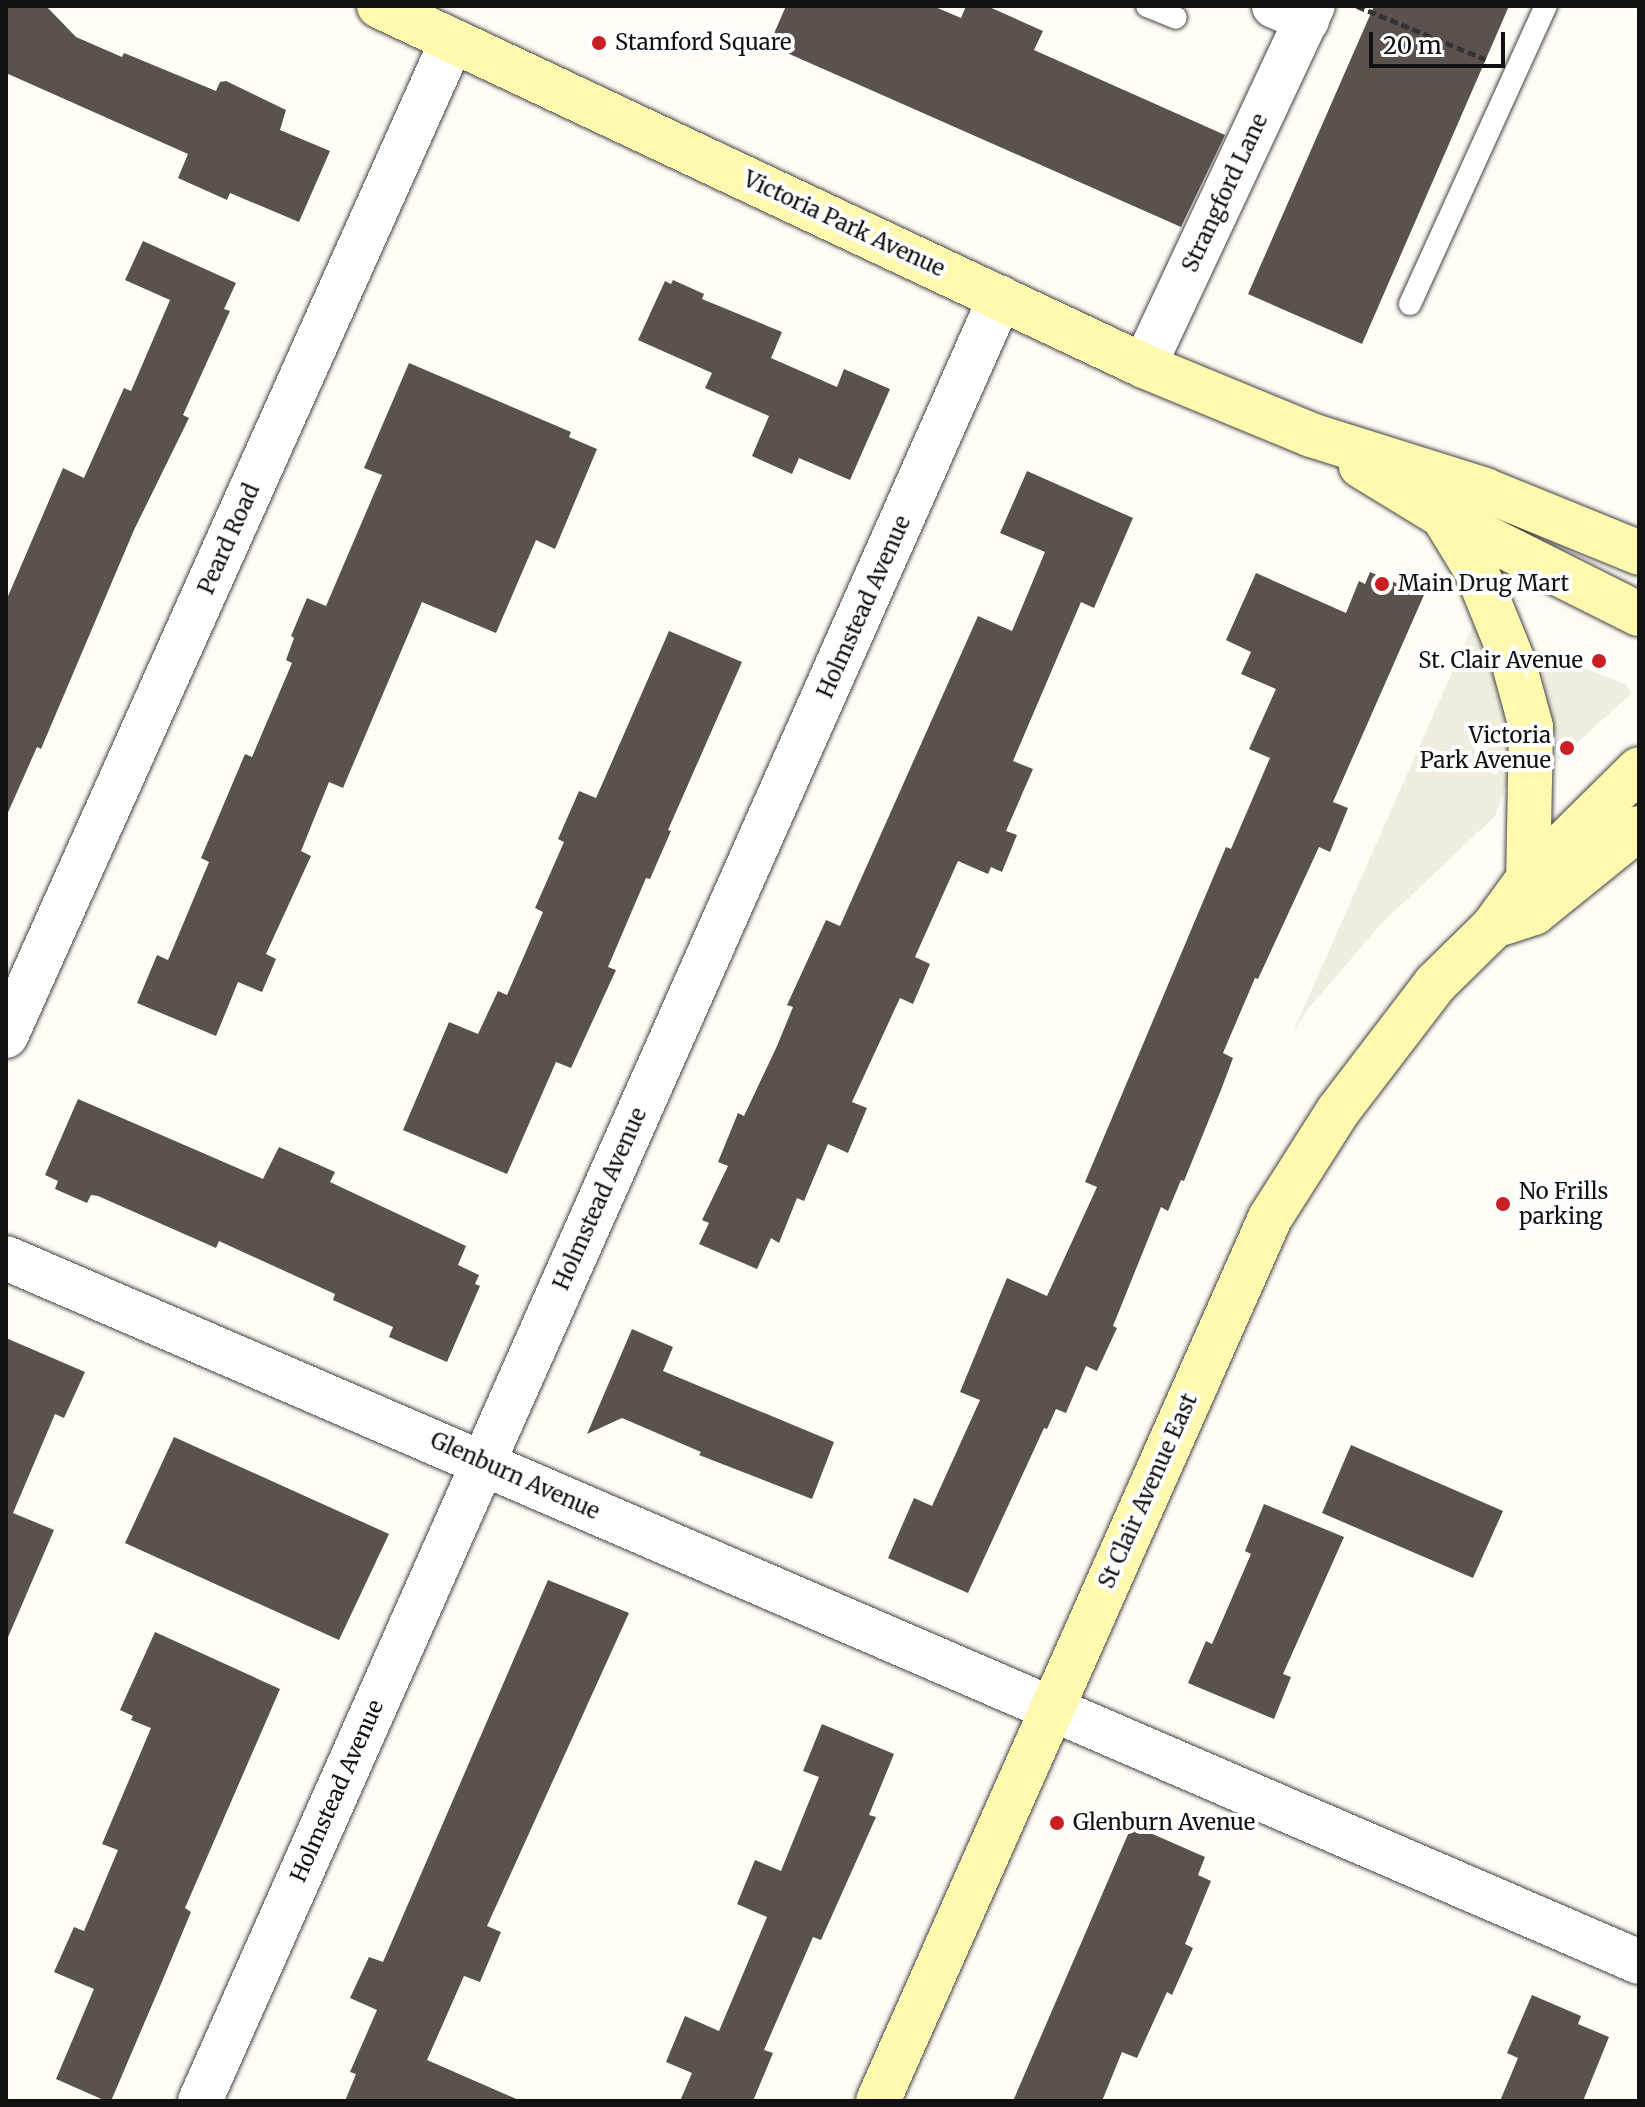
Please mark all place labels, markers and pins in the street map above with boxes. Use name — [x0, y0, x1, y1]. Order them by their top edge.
place label: Stamford Square — [615, 30, 791, 56]
marker: Stamford Square — [590, 34, 608, 52]
place label: Main Drug Mart — [1398, 571, 1569, 597]
marker: Main Drug Mart — [1373, 575, 1391, 593]
place label: St. Clair Avenue — [1418, 648, 1583, 674]
marker: St. Clair Avenue — [1590, 652, 1608, 670]
place label: Victoria Park Avenue — [1420, 722, 1551, 774]
marker: Victoria Park Avenue — [1558, 739, 1576, 757]
place label: No Frills parking — [1519, 1178, 1608, 1230]
marker: No Frills parking — [1494, 1195, 1512, 1213]
place label: Glenburn Avenue — [1073, 1810, 1255, 1836]
marker: Glenburn Avenue — [1048, 1814, 1066, 1832]

